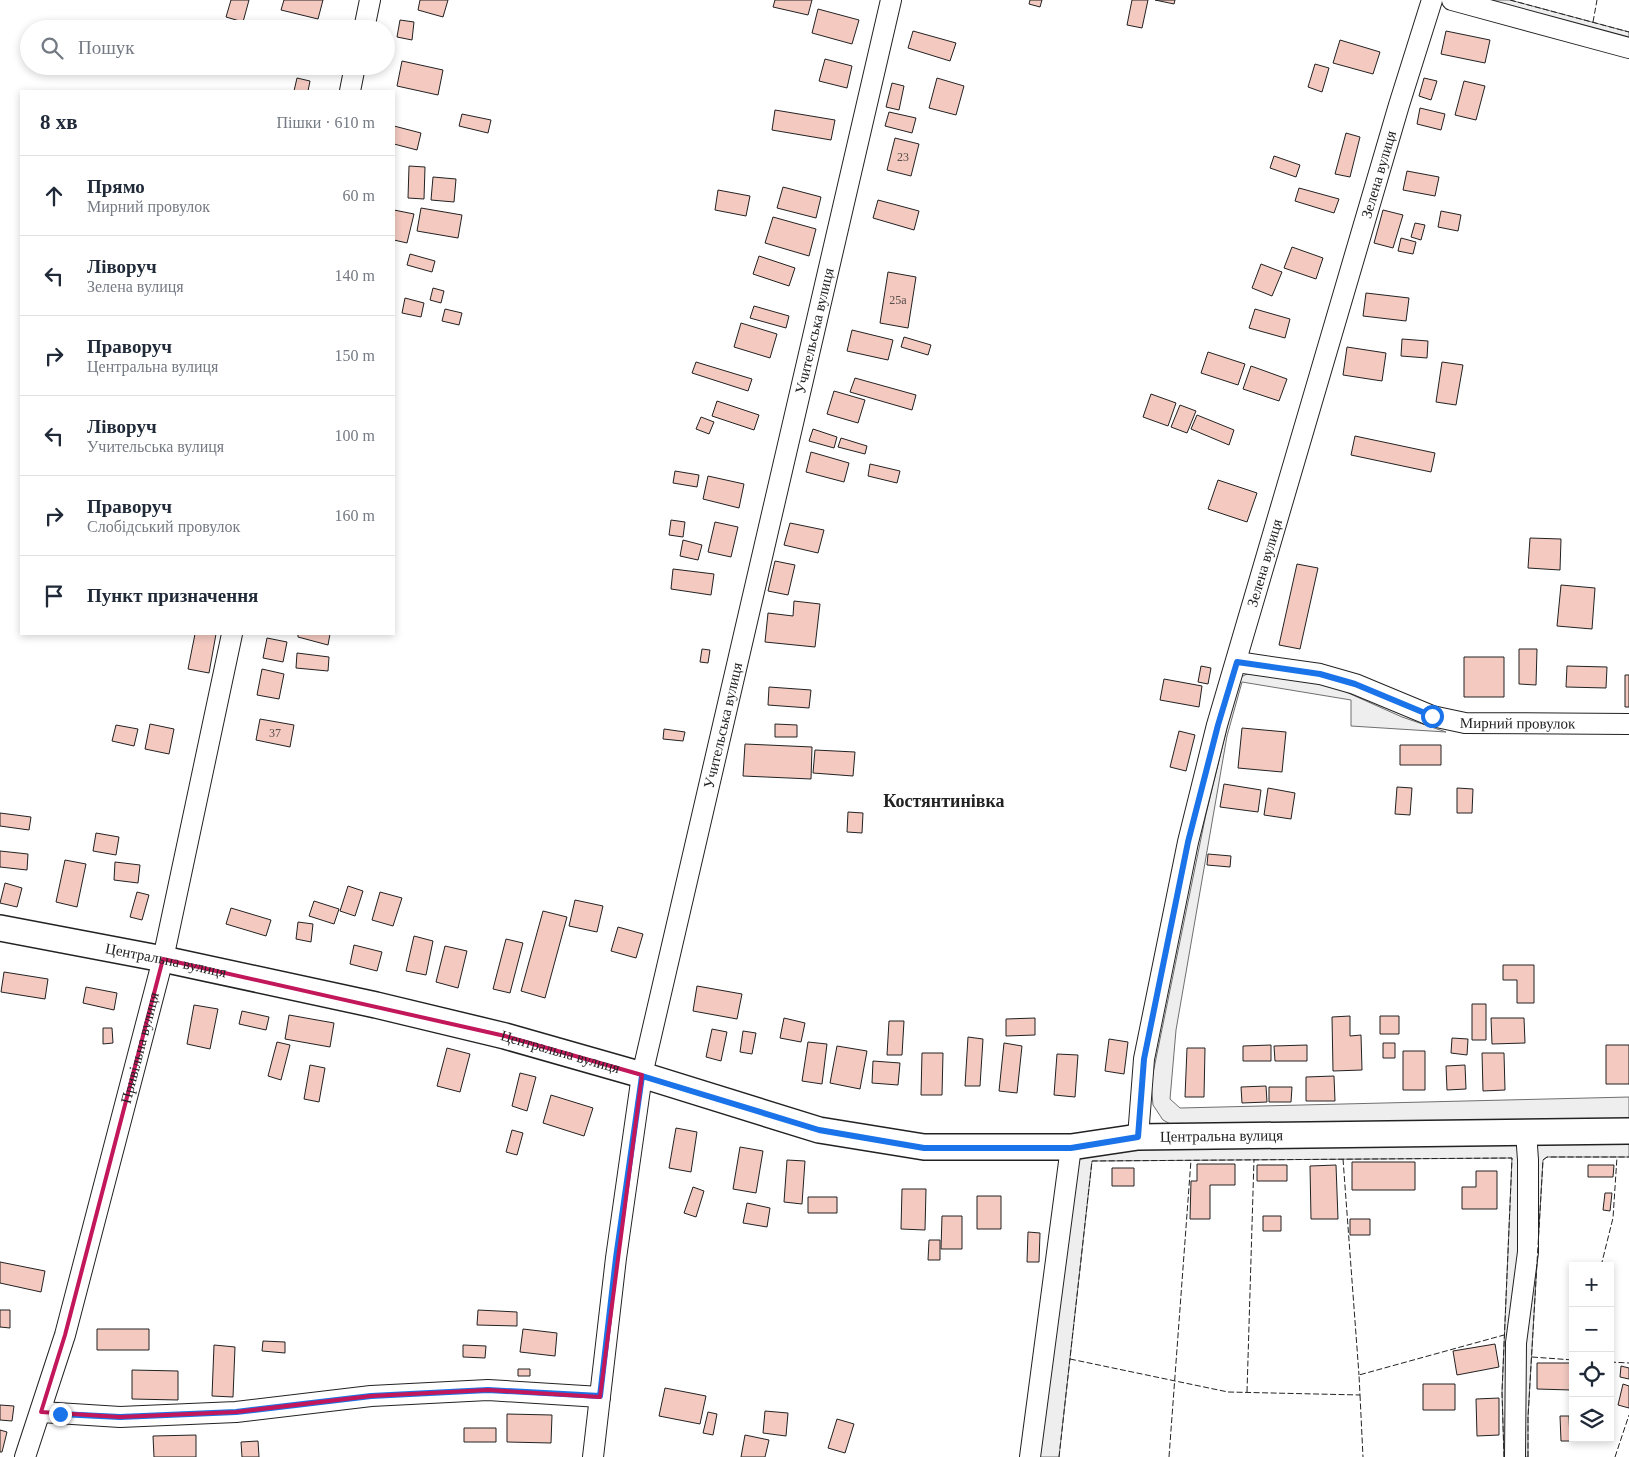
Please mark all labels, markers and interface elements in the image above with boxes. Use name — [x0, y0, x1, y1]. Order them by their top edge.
search box — [20, 20, 395, 75]
icon: search — [38, 34, 66, 62]
text: Пошук — [78, 37, 135, 58]
text: 8 хв — [40, 110, 78, 134]
text: Пішки · 610 m — [277, 114, 375, 131]
street label: Зелена вулиця — [1358, 129, 1399, 220]
house number: 23 — [897, 150, 909, 164]
text: Прямо — [87, 176, 145, 197]
icon: ahead — [40, 182, 68, 210]
text: 60 m — [343, 187, 375, 204]
text: Мирний провулок — [87, 198, 210, 215]
text: Ліворуч — [87, 256, 157, 277]
icon: left — [40, 262, 68, 290]
street label: Учительська вулиця — [792, 266, 837, 395]
text: 140 m — [335, 267, 375, 284]
text: Зелена вулиця — [87, 278, 184, 295]
house number: 25а — [889, 293, 907, 307]
text: Праворуч — [87, 336, 172, 357]
icon: right — [40, 342, 68, 370]
text: 150 m — [335, 347, 375, 364]
text: Центральна вулиця — [87, 358, 218, 375]
text: Ліворуч — [87, 416, 157, 437]
icon: left — [40, 422, 68, 450]
text: 100 m — [335, 427, 375, 444]
text: Учительська вулиця — [87, 438, 224, 455]
text: Праворуч — [87, 496, 172, 517]
icon: right — [40, 502, 68, 530]
text: 160 m — [335, 507, 375, 524]
street label: Зелена вулиця — [1244, 517, 1285, 609]
text: Слобідський провулок — [87, 518, 240, 535]
icon: arrive — [40, 582, 68, 610]
text: Пункт призначення — [87, 585, 258, 606]
street label: Учительська вулиця — [701, 661, 745, 790]
route start — [1421, 705, 1444, 728]
street label: Мирний провулок — [1460, 715, 1576, 732]
house number: 37 — [269, 726, 281, 740]
district label: Костянтинівка — [883, 791, 1005, 811]
street label: Центральна вулиця — [104, 940, 228, 981]
street label: Привільна вулиця — [118, 991, 162, 1105]
street label: Центральна вулиця — [499, 1027, 622, 1076]
street label: Центральна вулиця — [1160, 1127, 1283, 1145]
map controls — [1569, 1262, 1614, 1442]
button: + — [1569, 1262, 1614, 1307]
button: − — [1569, 1307, 1614, 1352]
button: locate — [1569, 1352, 1614, 1397]
button: layers — [1569, 1397, 1614, 1442]
route end — [49, 1403, 72, 1426]

